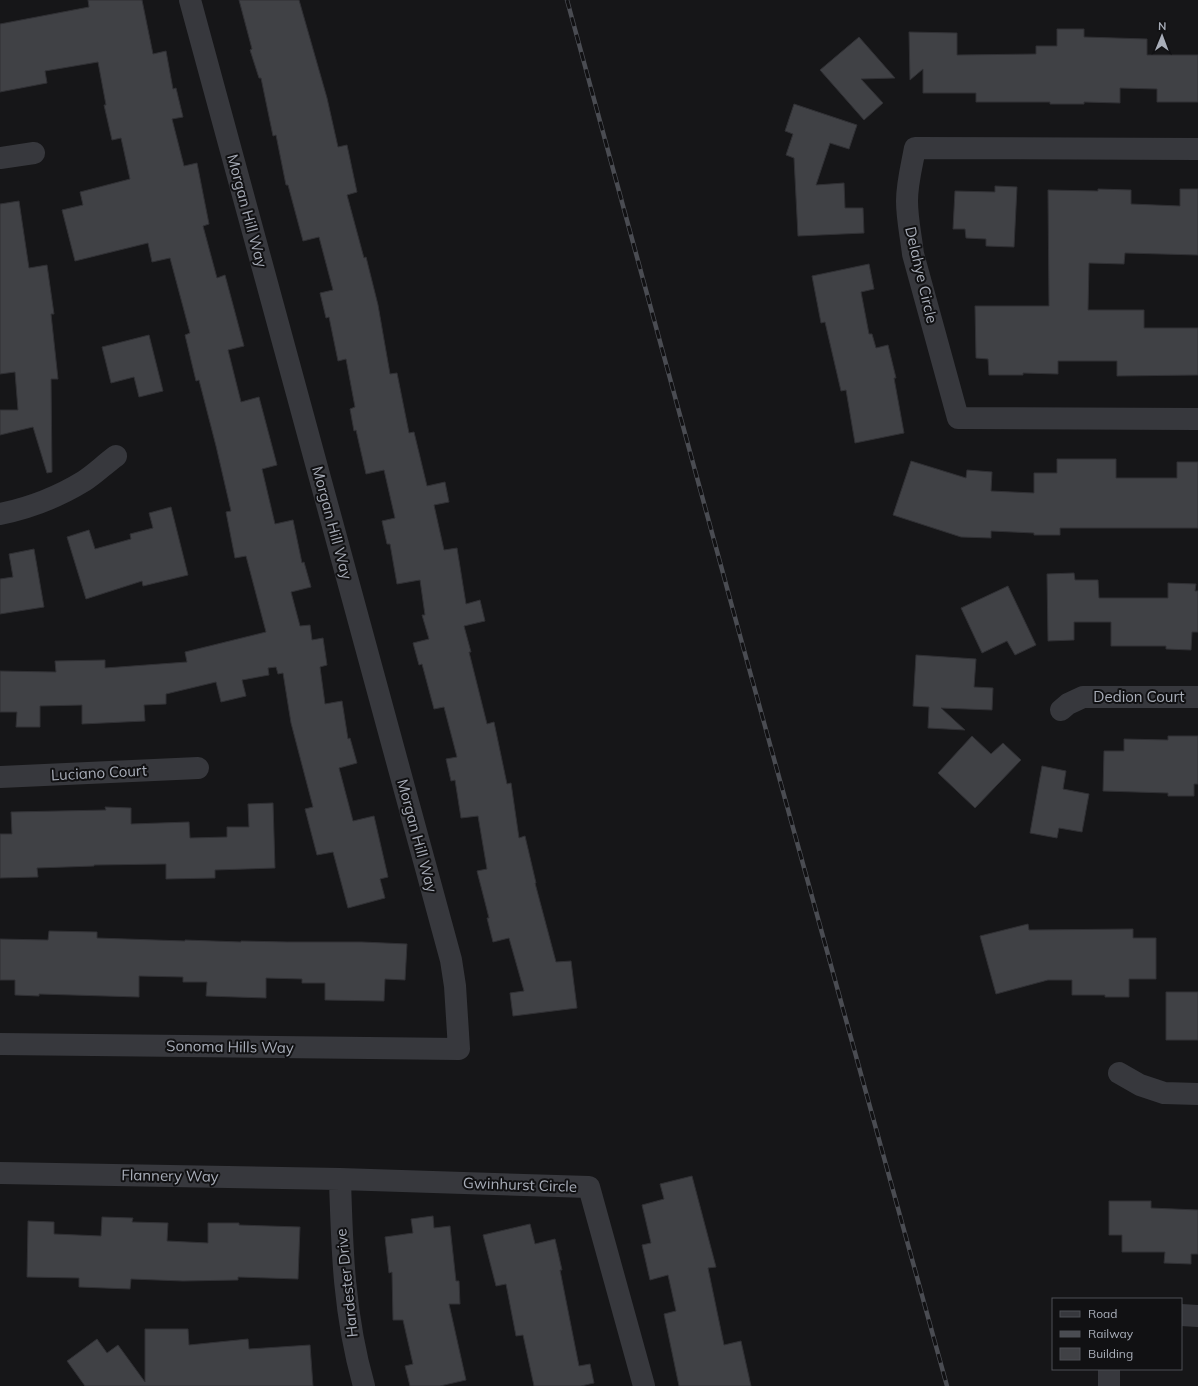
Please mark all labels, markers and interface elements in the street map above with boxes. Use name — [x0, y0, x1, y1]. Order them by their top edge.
north arrow — [1142, 16, 1182, 56]
text: N — [1158, 19, 1166, 33]
street label: Morgan Hill Way — [223, 152, 272, 270]
street label: Delahye Circle — [901, 225, 942, 325]
street label: Morgan Hill Way — [308, 464, 357, 582]
street label: Dedion Court — [1093, 687, 1185, 706]
street label: Luciano Court — [51, 761, 147, 784]
street label: Morgan Hill Way — [393, 777, 442, 895]
street label: Sonoma Hills Way — [166, 1036, 294, 1057]
street label: Flannery Way — [121, 1165, 219, 1186]
street label: Gwinhurst Circle — [463, 1173, 577, 1196]
street label: Hardester Drive — [331, 1228, 362, 1338]
legend — [1052, 1298, 1182, 1370]
text: Road — [1088, 1306, 1117, 1321]
text: Railway — [1088, 1326, 1134, 1341]
text: Building — [1088, 1346, 1133, 1361]

